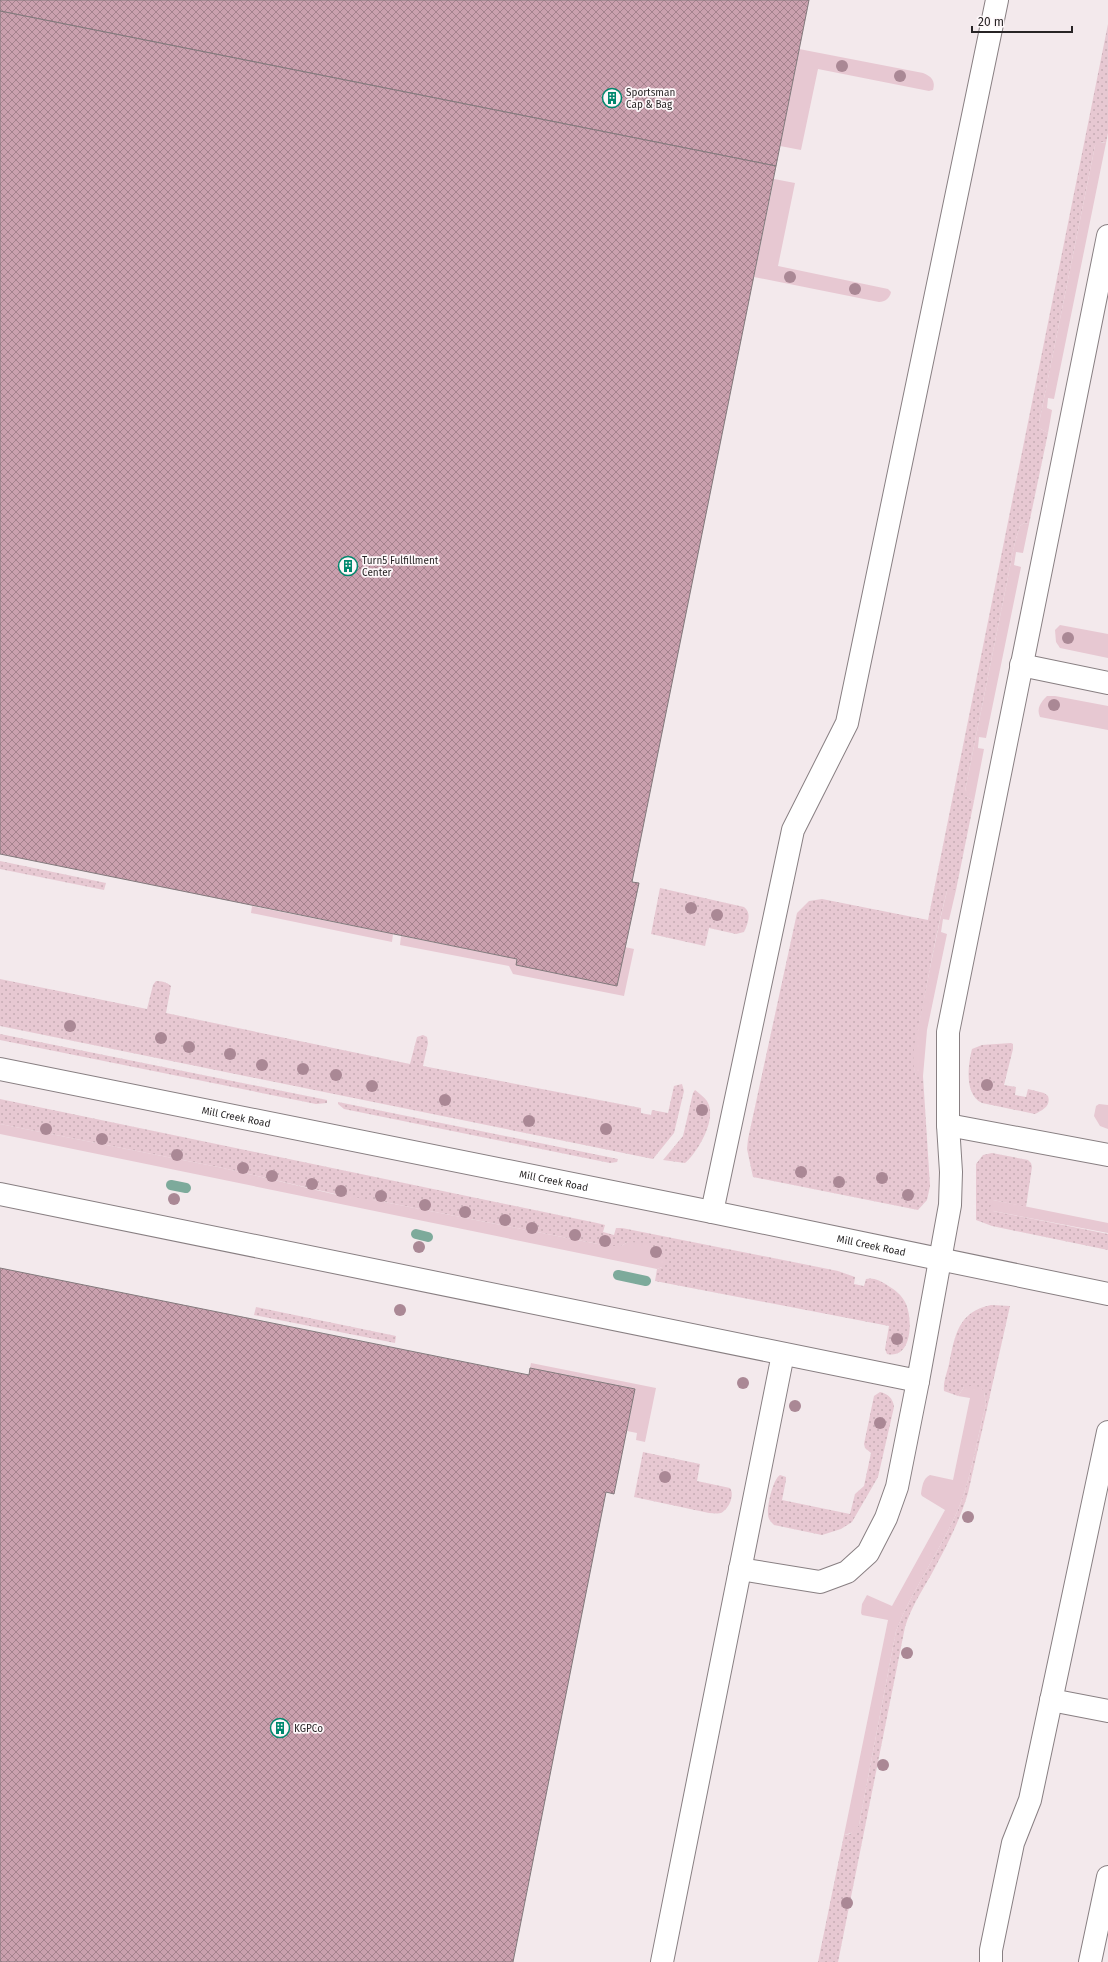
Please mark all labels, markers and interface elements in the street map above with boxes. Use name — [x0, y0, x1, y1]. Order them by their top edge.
scale bar — [972, 8, 1072, 34]
text: 20 m — [978, 15, 1004, 29]
building icon: Sportsman Cap & Bag — [601, 87, 623, 109]
place label: Sportsman Cap & Bag — [626, 87, 675, 111]
building icon: Turn5 Fulfillment Center — [337, 555, 359, 577]
place label: Turn5 Fulfillment Center — [362, 555, 439, 579]
street label: Mill Creek Road — [201, 1105, 272, 1130]
street label: Mill Creek Road — [518, 1168, 589, 1194]
street label: Mill Creek Road — [836, 1233, 907, 1259]
building icon: KGPCo — [269, 1717, 291, 1739]
place label: KGPCo — [294, 1723, 323, 1735]

